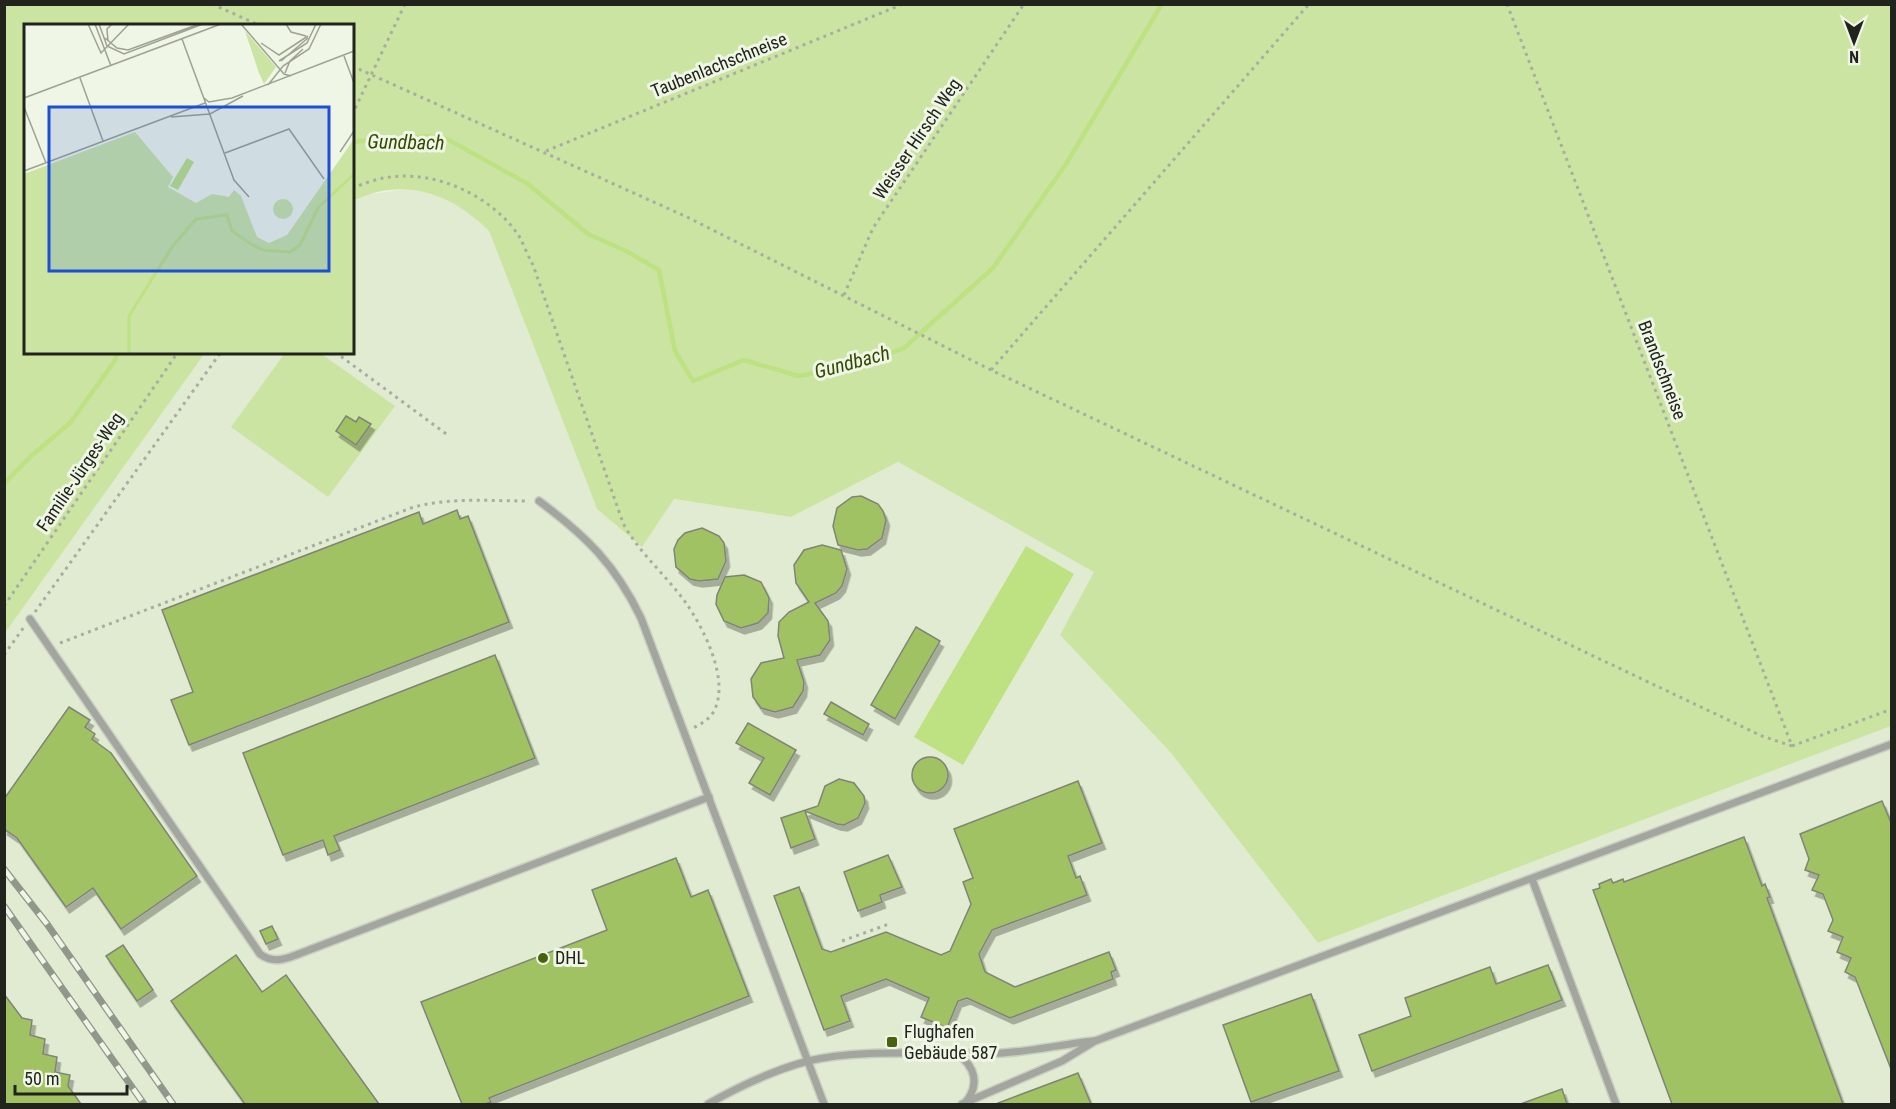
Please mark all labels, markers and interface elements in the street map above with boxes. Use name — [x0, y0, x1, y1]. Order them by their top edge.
north arrow — [1824, 12, 1884, 72]
inset map — [24, 24, 354, 354]
street label: Taubenlachschneise — [648, 28, 790, 101]
text: N — [1849, 47, 1859, 66]
street label: Weisser Hirsch Weg — [868, 74, 965, 203]
water label: Gundbach — [367, 129, 445, 155]
street label: Brandschneise — [1634, 317, 1691, 422]
water label: Gundbach — [812, 340, 892, 384]
street label: Familie-Jürges-Weg — [32, 408, 127, 535]
place label: DHL — [555, 947, 585, 968]
marker: DHL — [536, 951, 550, 965]
place label: Flughafen Gebäude 587 — [904, 1021, 998, 1063]
marker: Flughafen Gebäude 587 — [885, 1035, 899, 1049]
scale bar — [15, 1058, 128, 1096]
text: 50 m — [24, 1068, 59, 1089]

